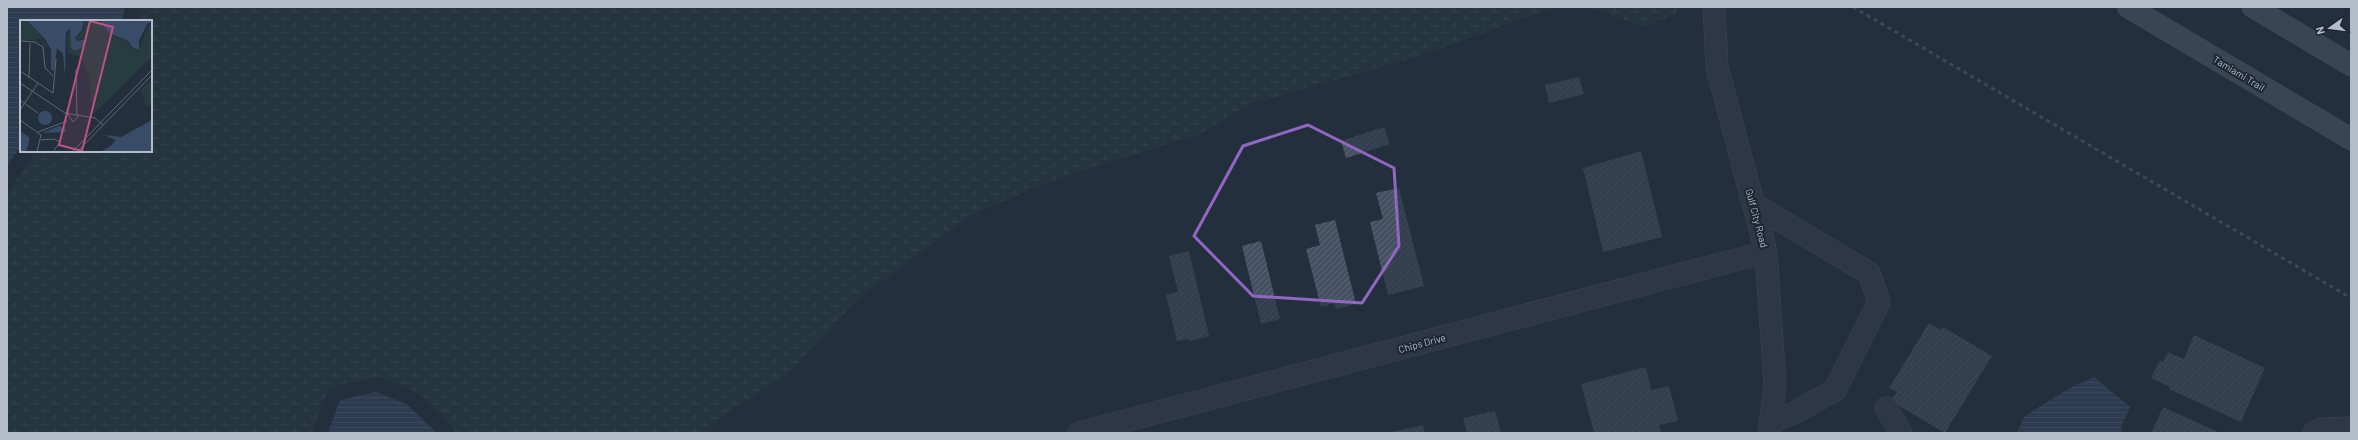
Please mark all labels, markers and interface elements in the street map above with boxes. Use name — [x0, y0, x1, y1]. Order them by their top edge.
north arrow — [2310, 8, 2350, 48]
inset map — [20, 20, 152, 152]
text: N — [2313, 25, 2327, 36]
street label: Tamiami Trail — [2211, 53, 2267, 93]
street label: Gulf City Road — [1743, 187, 1771, 249]
street label: Chips Drive — [1397, 331, 1447, 355]

